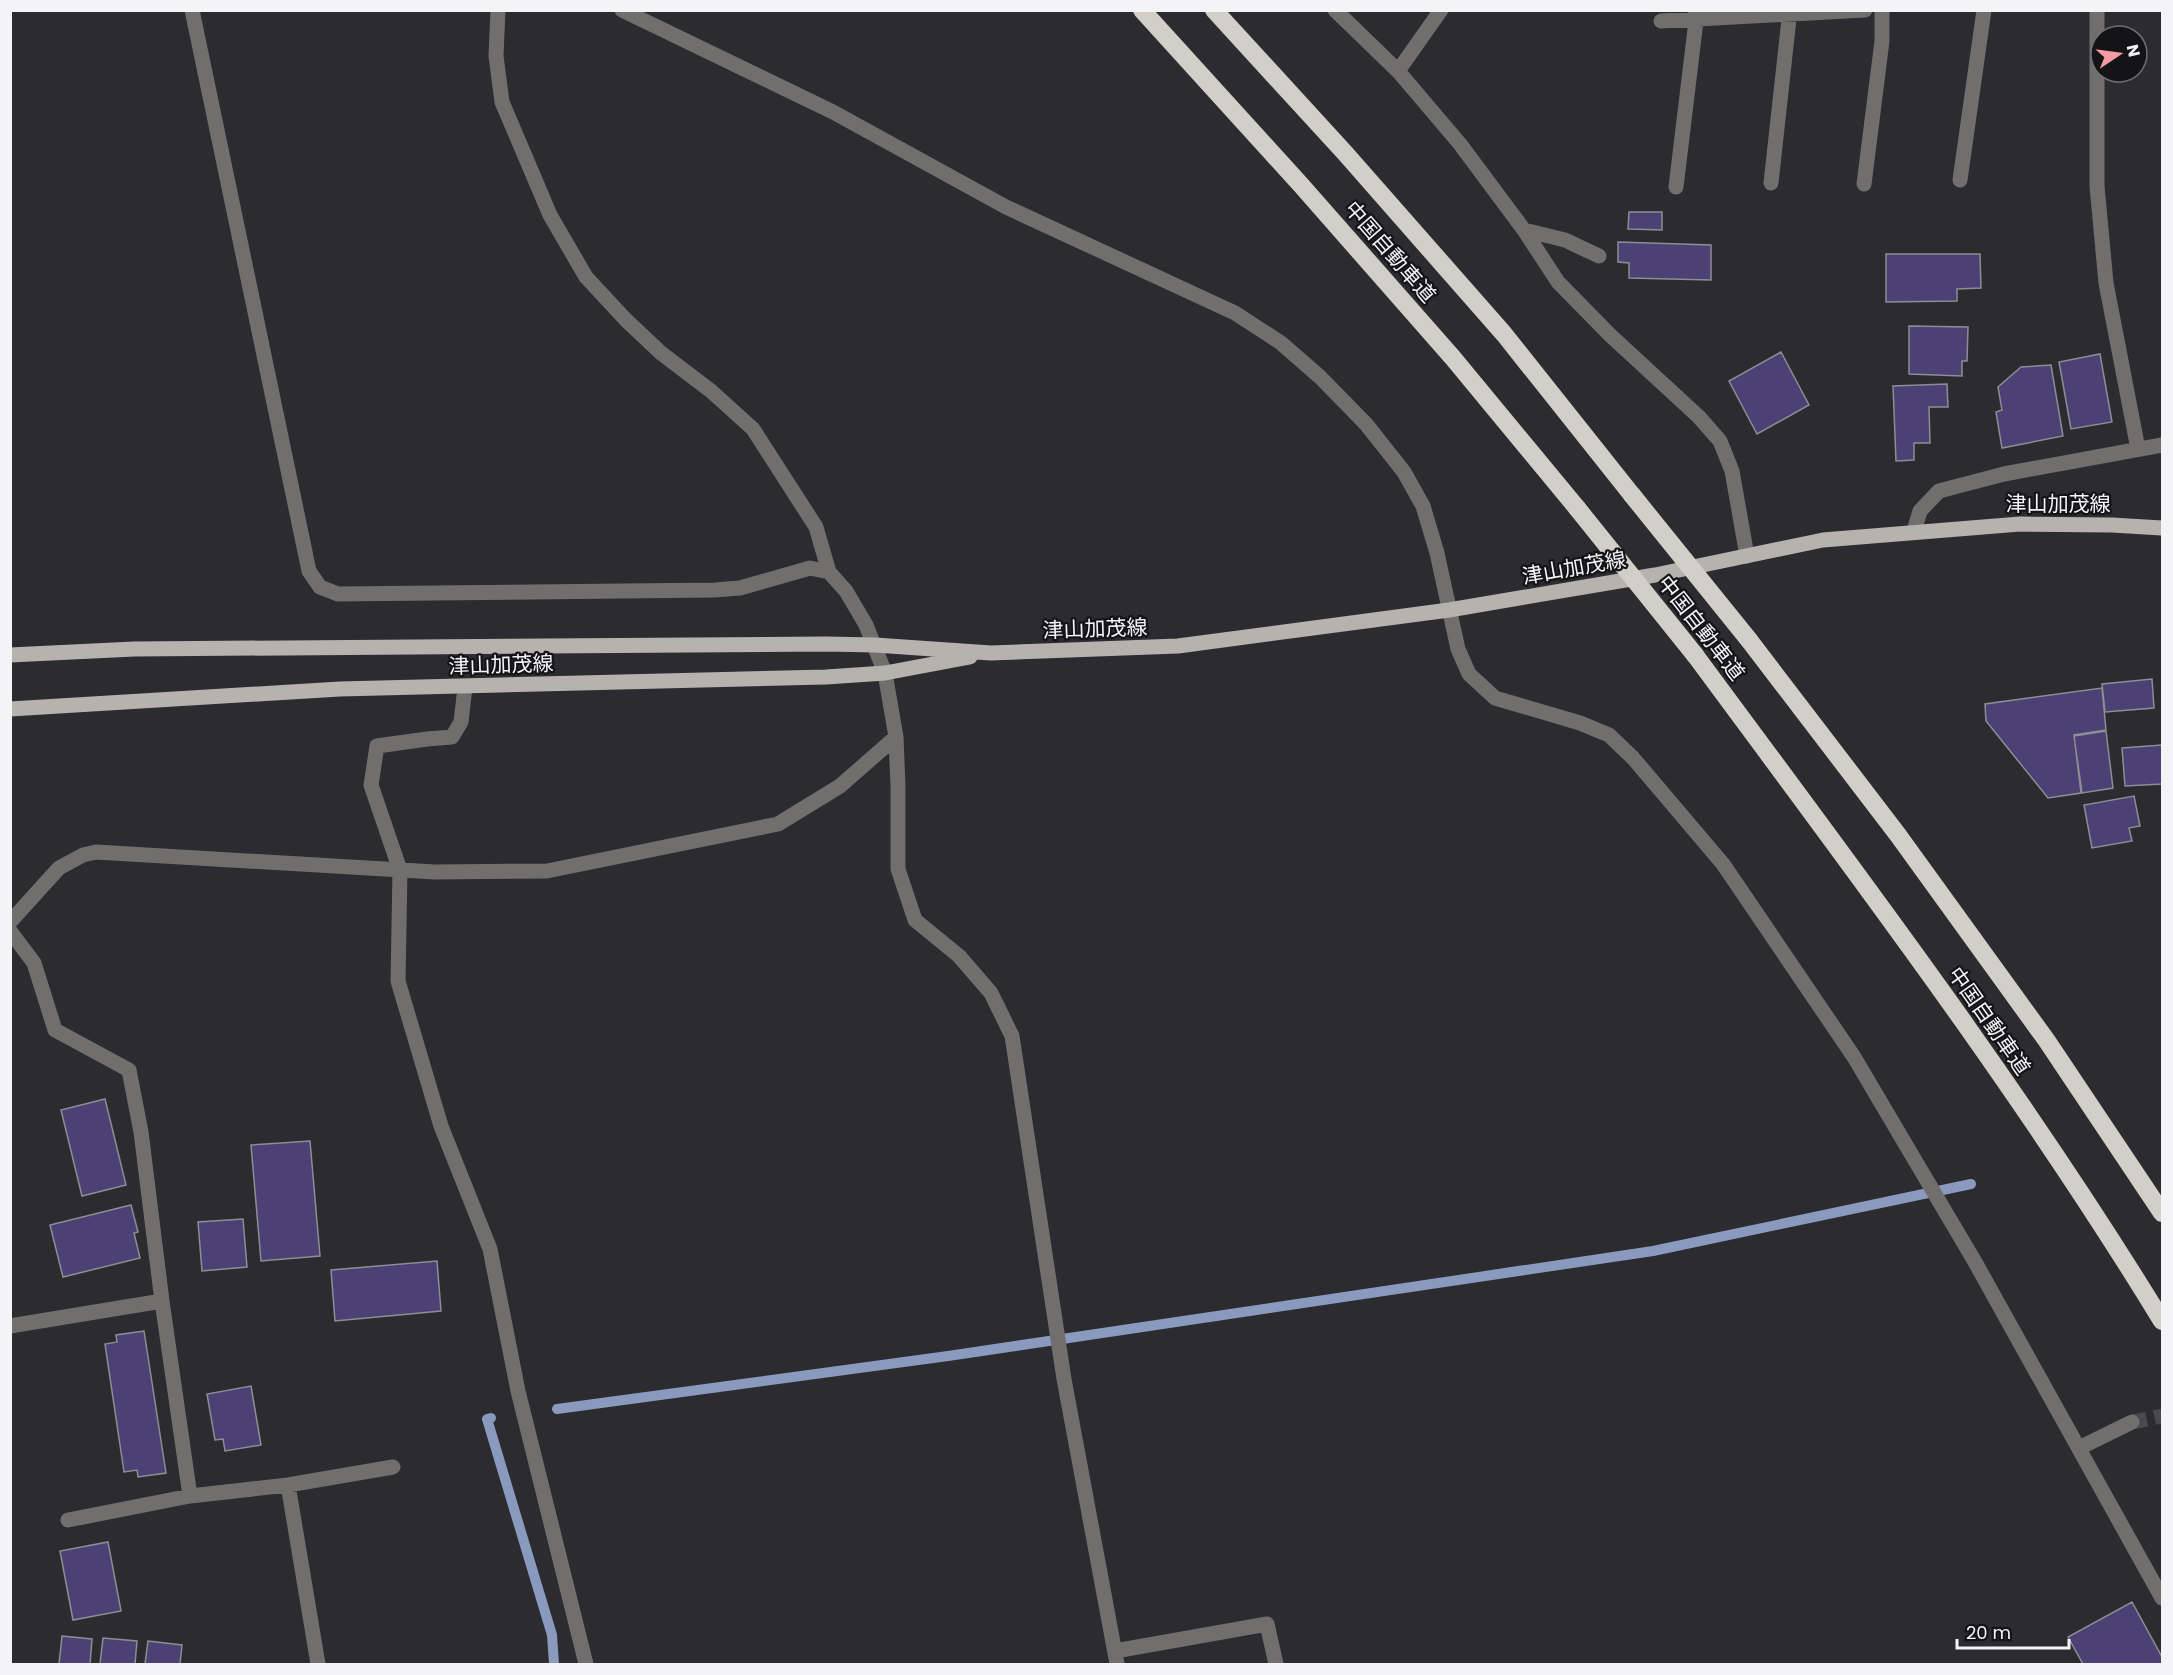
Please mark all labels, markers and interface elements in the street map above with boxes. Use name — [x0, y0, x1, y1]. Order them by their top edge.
north arrow — [2089, 24, 2149, 84]
text: N — [2121, 42, 2146, 59]
street label: 中国自動車道 — [1338, 195, 1443, 309]
street label: 津山加茂線 — [2006, 489, 2111, 518]
street label: 津山加茂線 — [1520, 544, 1628, 591]
street label: 中国自動車道 — [1651, 569, 1752, 686]
street label: 津山加茂線 — [1042, 612, 1148, 645]
street label: 津山加茂線 — [448, 648, 554, 681]
street label: 中国自動車道 — [1941, 961, 2037, 1081]
scale bar — [1957, 1612, 2070, 1650]
text: 20 m — [1966, 1620, 2011, 1645]

